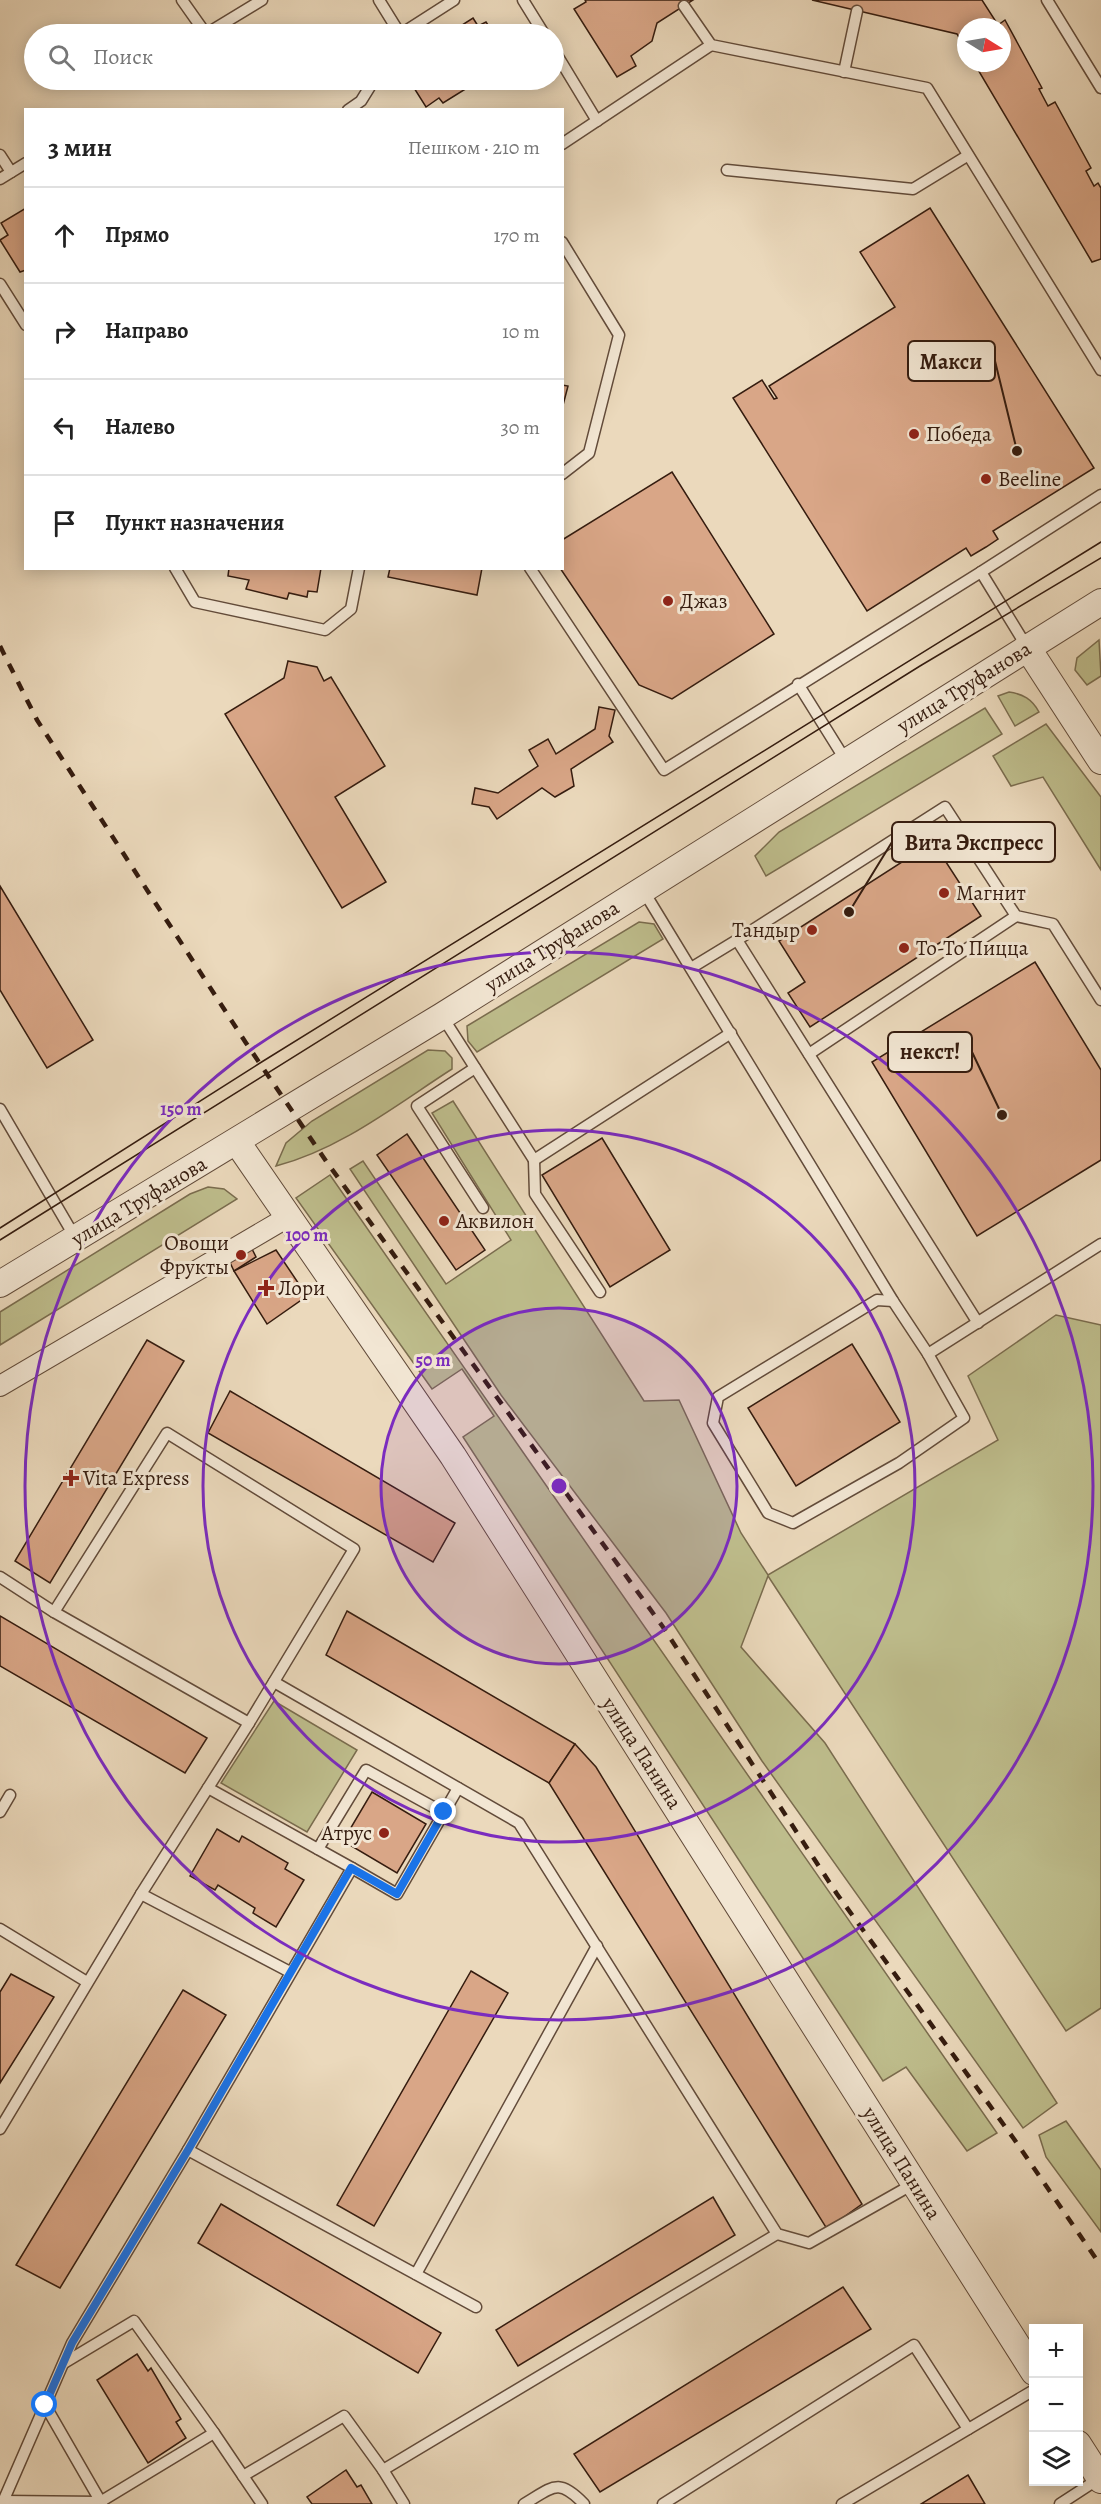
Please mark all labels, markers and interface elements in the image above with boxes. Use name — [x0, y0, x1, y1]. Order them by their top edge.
north arrow — [957, 18, 1011, 72]
search box — [24, 24, 564, 90]
icon: search — [45, 41, 78, 74]
text: Поиск — [93, 42, 153, 72]
text: 3 мин — [48, 130, 112, 165]
text: Пешком · 210 m — [408, 134, 540, 161]
icon: ahead — [48, 219, 81, 252]
text: Прямо — [105, 220, 169, 250]
text: 170 m — [494, 222, 540, 249]
icon: right — [48, 315, 81, 348]
text: Направо — [105, 316, 188, 346]
text: 10 m — [502, 318, 540, 345]
callout: Макси — [908, 341, 995, 381]
text: Макси — [920, 347, 982, 377]
icon: left — [48, 411, 81, 444]
text: Налево — [105, 412, 175, 442]
text: 30 m — [500, 414, 540, 441]
place label: Победа — [926, 420, 992, 448]
marker: Победа — [907, 427, 921, 441]
place label: Beeline — [998, 465, 1061, 493]
marker: Beeline — [979, 472, 993, 486]
icon: arrive — [48, 507, 81, 540]
text: Пункт назначения — [105, 508, 284, 538]
place label: Джаз — [680, 587, 727, 615]
marker: Джаз — [661, 594, 675, 608]
street label: улица Труфанова — [891, 634, 1037, 740]
callout: Вита Экспресс — [892, 822, 1055, 862]
text: Вита Экспресс — [905, 828, 1043, 858]
place label: Магнит — [956, 879, 1026, 907]
marker: Магнит — [937, 886, 951, 900]
street label: улица Труфанова — [479, 893, 625, 999]
place label: Тандыр — [732, 916, 800, 944]
marker: Тандыр — [805, 923, 819, 937]
place label: То-То Пицца — [916, 934, 1029, 962]
marker: То-То Пицца — [897, 941, 911, 955]
callout: некст! — [888, 1032, 972, 1072]
text: некст! — [900, 1037, 960, 1067]
text: 150 m — [160, 1097, 202, 1121]
street label: улица Труфанова — [65, 1149, 212, 1253]
place label: Аквилон — [455, 1207, 534, 1235]
marker: Аквилон — [437, 1214, 451, 1228]
text: 100 m — [286, 1223, 328, 1247]
place label: Овощи Фрукты — [160, 1229, 229, 1281]
marker: Овощи Фрукты — [234, 1248, 248, 1262]
place label: Лори — [278, 1274, 325, 1302]
marker: Лори — [259, 1281, 273, 1295]
text: 50 m — [416, 1348, 450, 1372]
place label: Vita Express — [82, 1464, 189, 1492]
marker: Vita Express — [64, 1471, 78, 1485]
centre of rings — [549, 1476, 569, 1496]
street label: улица Панина — [595, 1691, 689, 1815]
route end — [430, 1798, 456, 1824]
place label: Атрус — [320, 1819, 372, 1847]
marker: Атрус — [377, 1826, 391, 1840]
street label: улица Панина — [856, 2100, 948, 2225]
map controls — [1029, 2324, 1083, 2486]
button: + — [1029, 2324, 1083, 2378]
button: − — [1029, 2378, 1083, 2432]
route start — [31, 2391, 57, 2417]
button: layers — [1029, 2432, 1083, 2486]

